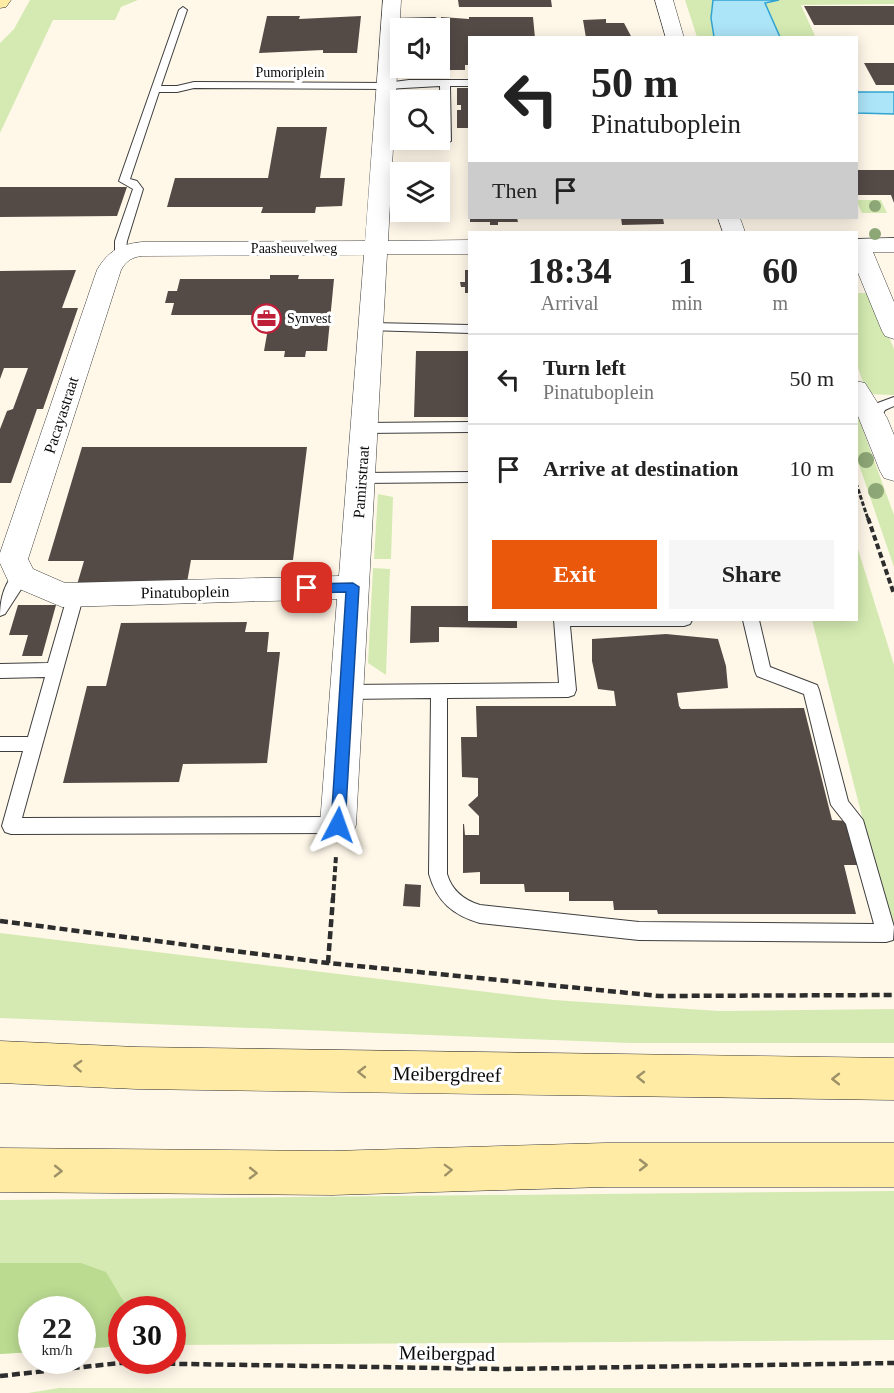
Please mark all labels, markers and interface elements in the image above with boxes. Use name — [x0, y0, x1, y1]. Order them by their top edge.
map controls — [390, 18, 450, 222]
button: sound — [390, 18, 450, 78]
icon: left — [492, 60, 570, 138]
text: 50 m — [591, 60, 679, 106]
street label: Pumoriplein — [255, 65, 325, 80]
button: search — [390, 90, 450, 150]
text: Pinatuboplein — [591, 109, 741, 139]
button: layers — [390, 162, 450, 222]
icon: arrive — [549, 174, 582, 207]
text: Then — [492, 178, 537, 203]
street label: Paasheuvelweg — [251, 241, 337, 256]
text: 18:34 — [528, 251, 612, 291]
text: 1 — [678, 251, 696, 291]
text: 60 — [762, 251, 798, 291]
text: Arrival — [541, 292, 599, 314]
text: min — [671, 292, 703, 314]
text: m — [773, 292, 788, 314]
office icon: Synvest — [250, 302, 282, 334]
place label: Synvest — [287, 311, 331, 326]
text: Turn left — [543, 355, 626, 380]
icon: left — [492, 363, 525, 396]
text: 50 m — [789, 366, 834, 391]
street label: Pacayastraat — [41, 374, 83, 456]
text: Pinatuboplein — [543, 381, 654, 403]
street label: Pamirstraat — [350, 445, 372, 519]
icon: arrive — [492, 453, 525, 486]
text: Arrive at destination — [543, 456, 739, 481]
text: 10 m — [789, 456, 834, 481]
button: Exit — [492, 540, 657, 609]
button: Share — [669, 540, 834, 609]
pin — [281, 562, 332, 613]
icon: arrive — [290, 571, 323, 604]
street label: Pinatuboplein — [140, 583, 230, 602]
position arrow — [306, 793, 370, 857]
one-way arrow — [74, 1059, 83, 1072]
street label: Meibergdreef — [393, 1062, 502, 1087]
one-way arrow — [358, 1066, 367, 1078]
one-way arrow — [636, 1071, 645, 1083]
one-way arrow — [831, 1073, 840, 1085]
one-way arrow — [639, 1159, 648, 1171]
one-way arrow — [444, 1164, 453, 1176]
one-way arrow — [54, 1165, 63, 1177]
one-way arrow — [249, 1167, 258, 1179]
speed limit sign: 30 — [108, 1296, 186, 1374]
text: 22 — [42, 1311, 72, 1344]
street label: Meibergpad — [399, 1341, 495, 1366]
text: km/h — [42, 1342, 72, 1358]

